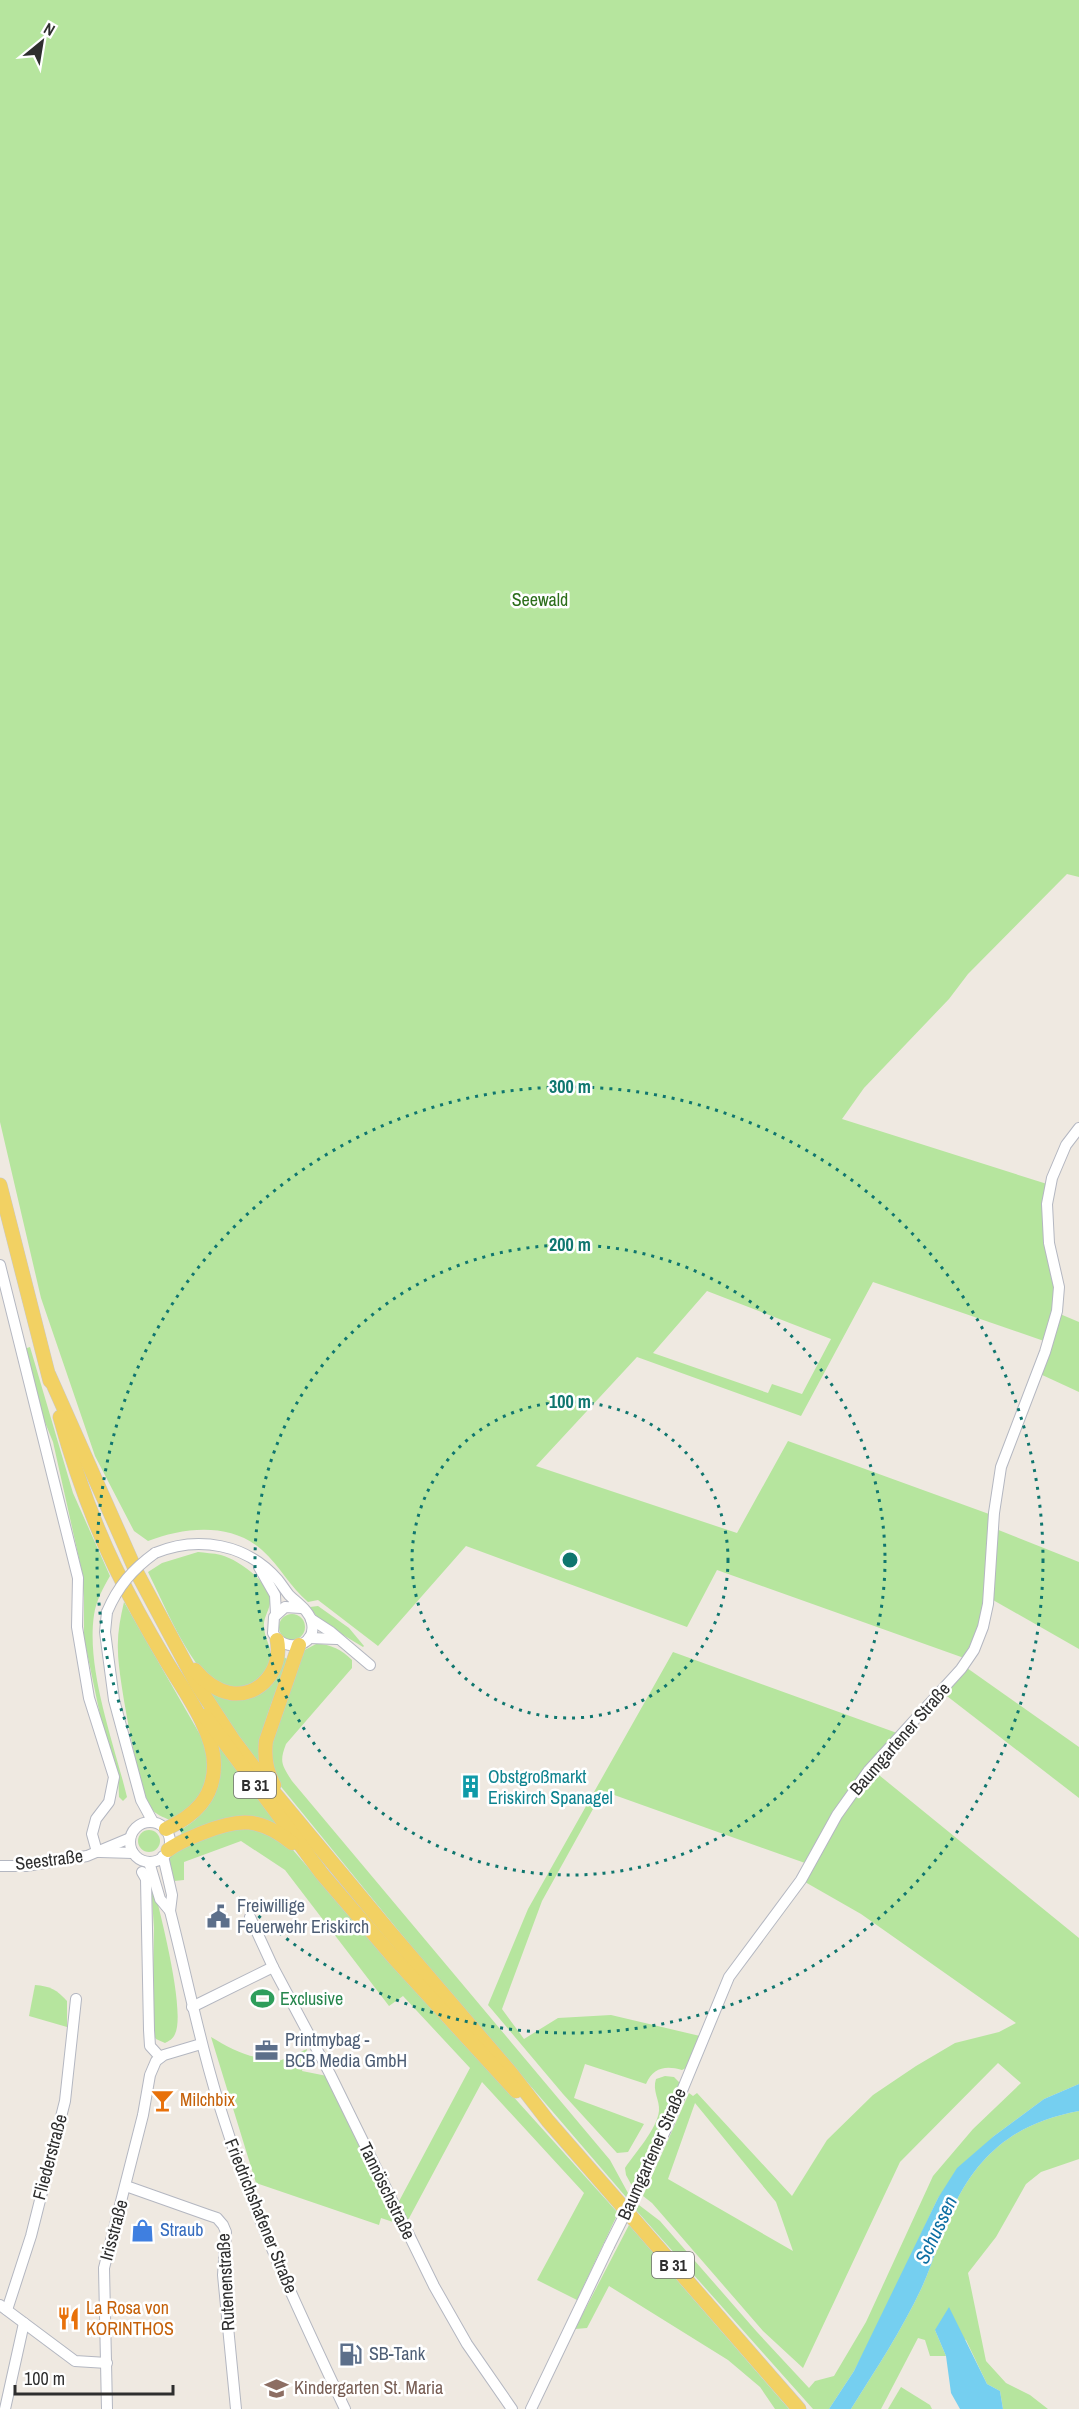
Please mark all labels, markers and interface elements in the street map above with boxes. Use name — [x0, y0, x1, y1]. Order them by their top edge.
north arrow — [12, 12, 72, 72]
text: N — [40, 17, 59, 41]
park label: Seewald — [512, 587, 568, 612]
text: 300 m — [549, 1074, 591, 1099]
text: 200 m — [549, 1232, 591, 1257]
text: 100 m — [549, 1389, 591, 1414]
centre of rings — [560, 1550, 580, 1570]
street label: Baumgartener Straße — [844, 1677, 956, 1800]
place label: Obstgroßmarkt Eriskirch Spanagel — [488, 1764, 613, 1810]
road number: B 31 — [234, 1772, 276, 1798]
building icon: Obstgroßmarkt Eriskirch Spanagel — [457, 1774, 483, 1800]
street label: Seestraße — [14, 1843, 84, 1876]
place label: Freiwillige Feuerwehr Eriskirch — [237, 1893, 369, 1939]
public building icon: Freiwillige Feuerwehr Eriskirch — [206, 1903, 232, 1929]
sports icon: Exclusive — [249, 1986, 275, 2012]
place label: Exclusive — [280, 1986, 343, 2011]
place label: Printmybag - BCB Media GmbH — [285, 2027, 407, 2073]
office icon: Printmybag - BCB Media GmbH — [254, 2037, 280, 2063]
street label: Baumgartener Straße — [611, 2084, 692, 2224]
bar icon: Milchbix — [149, 2087, 175, 2113]
place label: Milchbix — [180, 2087, 236, 2112]
street label: Fliederstraße — [26, 2111, 73, 2203]
street label: Friedrichshafener Straße — [219, 2135, 304, 2297]
street label: Tannöschstraße — [353, 2138, 422, 2244]
water label: Schussen — [908, 2191, 963, 2268]
street label: Irisstraße — [93, 2197, 134, 2263]
shop icon: Straub — [129, 2217, 155, 2243]
place label: Straub — [160, 2217, 204, 2242]
street label: Rutenenstraße — [210, 2233, 241, 2331]
road number: B 31 — [652, 2252, 694, 2278]
place label: La Rosa von KORINTHOS — [86, 2295, 174, 2341]
restaurant icon: La Rosa von KORINTHOS — [55, 2305, 81, 2331]
fuel station icon: SB-Tank — [338, 2341, 364, 2367]
place label: SB-Tank — [369, 2341, 426, 2366]
scale bar — [15, 2358, 172, 2396]
text: 100 m — [24, 2366, 65, 2391]
school or university icon: Kindergarten St. Maria — [263, 2375, 289, 2401]
place label: Kindergarten St. Maria — [294, 2375, 443, 2400]

